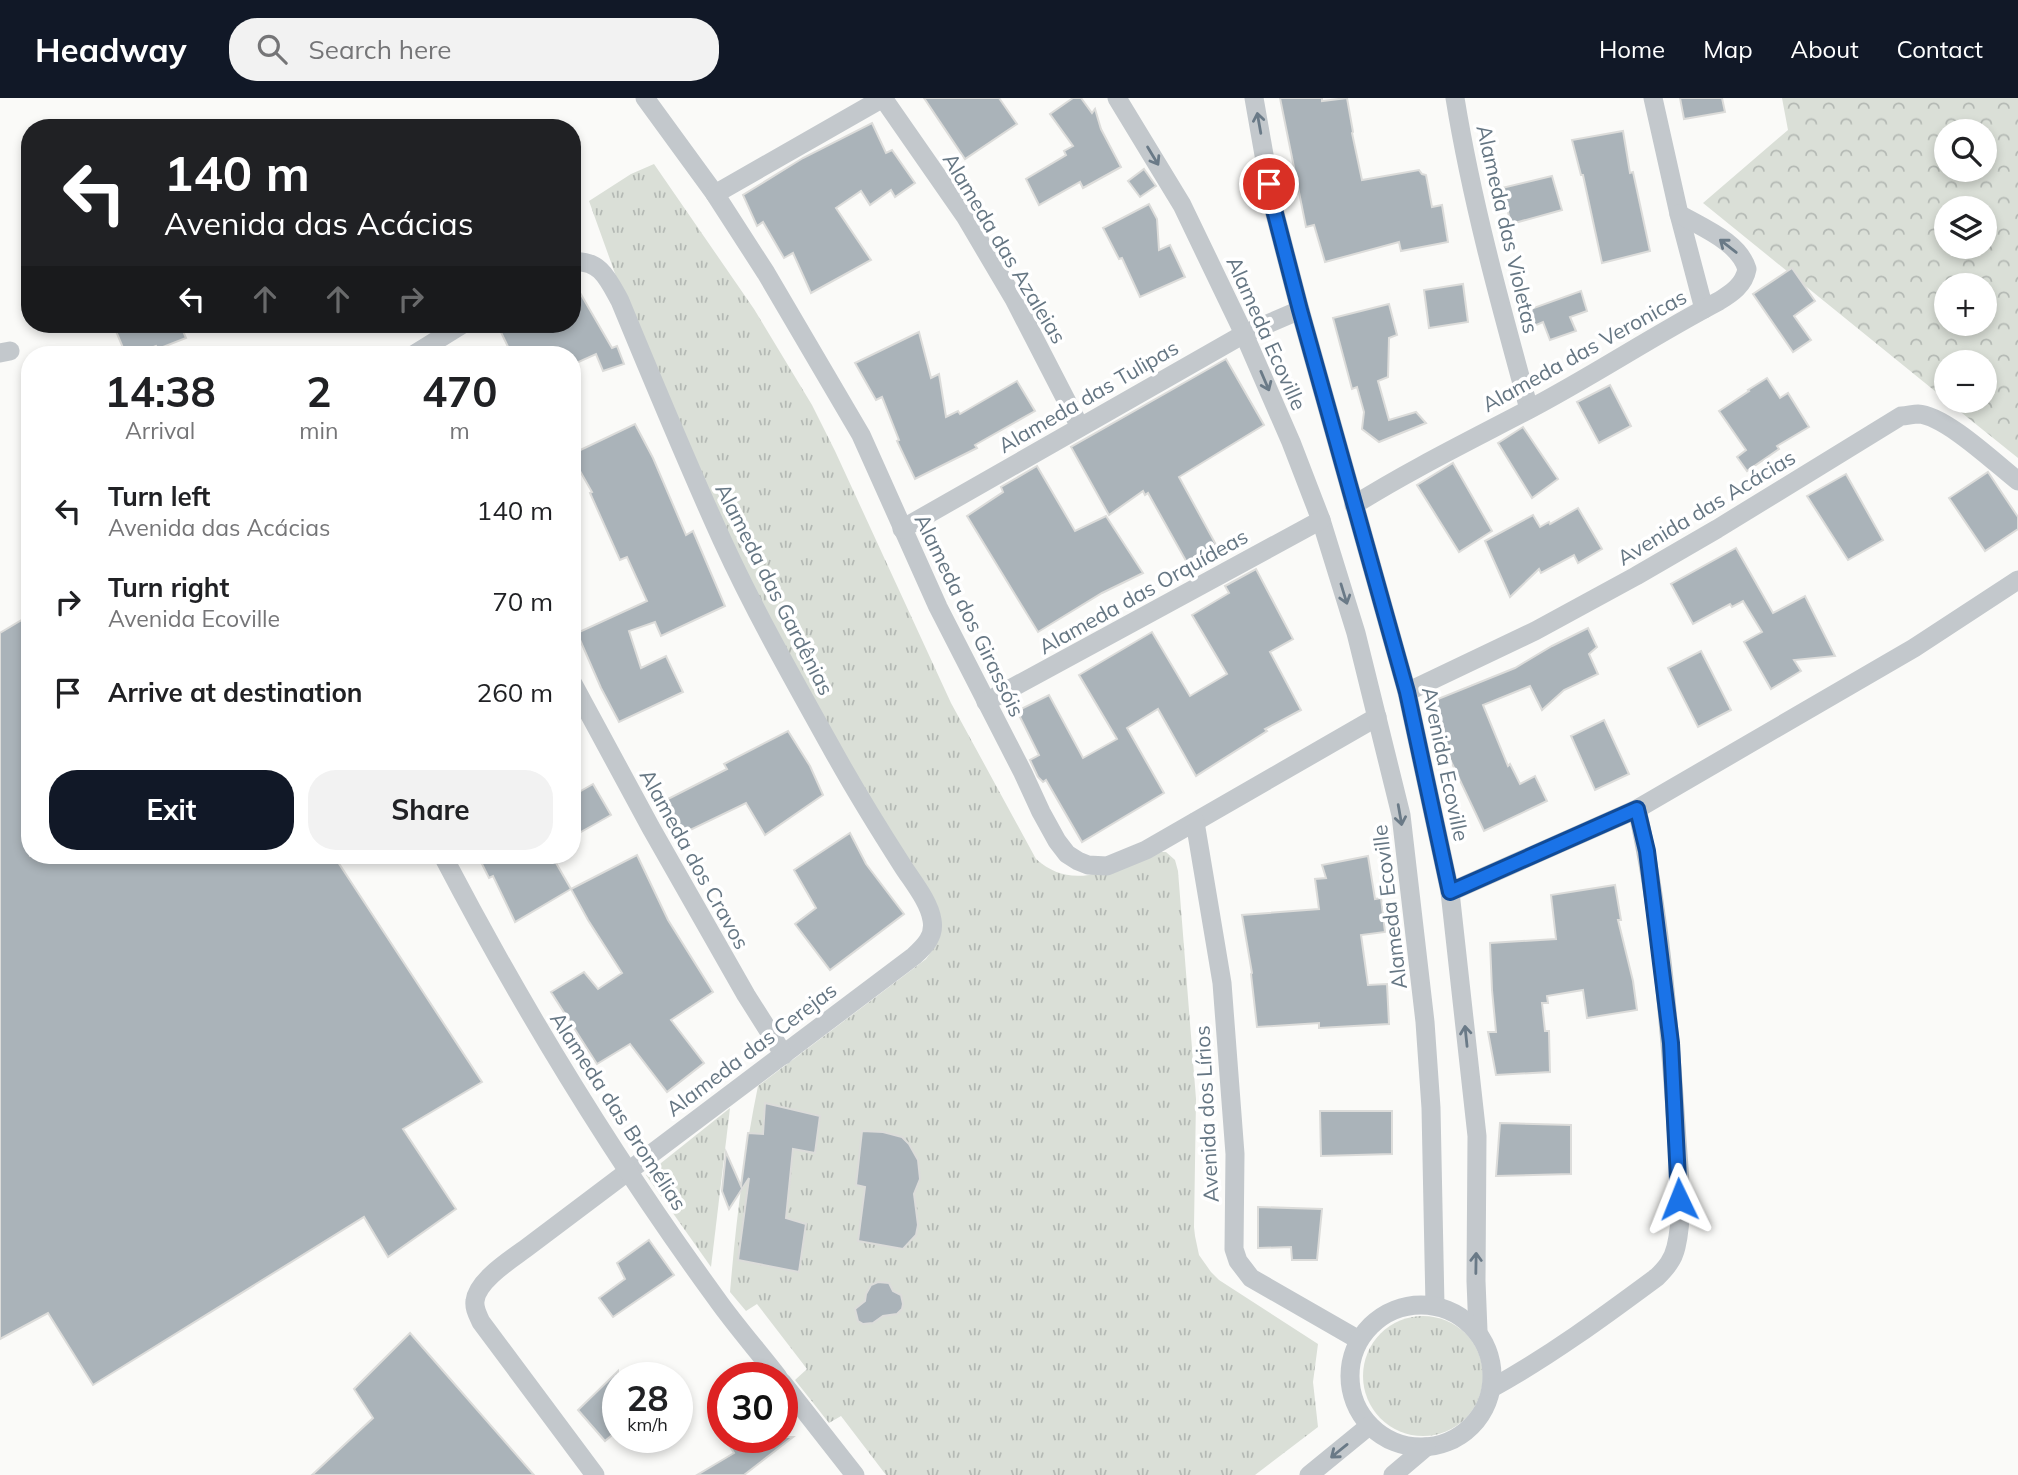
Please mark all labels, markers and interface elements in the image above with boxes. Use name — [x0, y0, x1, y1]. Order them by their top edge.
search box — [229, 18, 719, 81]
text: Headway — [35, 29, 187, 70]
icon: search — [253, 30, 291, 68]
text: Search here — [309, 33, 451, 66]
text: Home — [1599, 34, 1665, 64]
text: Map — [1703, 34, 1753, 64]
text: About — [1791, 34, 1859, 64]
text: Contact — [1897, 34, 1983, 64]
one-way arrow — [1252, 112, 1265, 135]
map controls — [1934, 119, 1997, 413]
button: search — [1934, 119, 1997, 182]
street label: Alameda das Violetas — [1471, 122, 1545, 336]
text: 140 m — [164, 142, 310, 203]
one-way arrow — [1146, 145, 1160, 165]
icon: left — [49, 147, 140, 238]
street label: Alameda das Azaleias — [938, 148, 1072, 348]
pin — [1239, 154, 1299, 214]
icon: arrive — [1250, 165, 1288, 203]
button: layers — [1934, 196, 1997, 259]
text: Avenida das Acácias — [164, 203, 474, 243]
one-way arrow — [1720, 238, 1738, 253]
street label: Alameda Ecoville — [1221, 252, 1313, 414]
button: + — [1934, 273, 1997, 336]
icon: left — [173, 280, 211, 318]
icon: ahead — [246, 280, 284, 318]
icon: ahead — [319, 280, 357, 318]
icon: right — [392, 280, 430, 318]
street label: Alameda das Veronicas — [1477, 283, 1691, 417]
street label: Alameda das Tulipas — [993, 334, 1183, 458]
button: − — [1934, 350, 1997, 413]
text: 14:38 — [105, 365, 216, 418]
text: 2 — [306, 365, 331, 418]
text: 470 — [422, 365, 497, 418]
one-way arrow — [1259, 370, 1272, 392]
text: Arrival — [125, 416, 195, 445]
text: min — [299, 416, 338, 445]
text: m — [450, 416, 470, 445]
street label: Avenida das Acácias — [1612, 444, 1800, 570]
street label: Alameda das Gardênias — [710, 479, 840, 699]
text: Turn left — [108, 480, 210, 513]
icon: left — [49, 492, 87, 530]
text: 140 m — [477, 494, 553, 527]
street label: Alameda dos Girassóis — [909, 509, 1031, 721]
text: Avenida das Acácias — [108, 513, 330, 542]
street label: Alameda das Orquídeas — [1034, 523, 1252, 659]
text: Turn right — [108, 571, 229, 604]
icon: right — [49, 583, 87, 621]
one-way arrow — [1339, 583, 1352, 605]
text: 70 m — [492, 585, 553, 618]
text: Avenida Ecoville — [108, 604, 280, 633]
icon: arrive — [49, 674, 87, 712]
text: Arrive at destination — [108, 676, 363, 709]
text: 260 m — [477, 676, 553, 709]
street label: Avenida Ecoville — [1417, 684, 1475, 844]
street label: Alameda dos Cravos — [635, 764, 755, 954]
button: Exit — [49, 770, 294, 850]
button: Share — [308, 770, 553, 850]
one-way arrow — [1394, 803, 1407, 826]
street label: Alameda Ecoville — [1366, 823, 1412, 991]
street label: Alameda das Cerejas — [661, 976, 841, 1122]
street label: Alameda das Bromélias — [545, 1007, 693, 1215]
street label: Avenida dos Lírios — [1188, 1025, 1224, 1203]
one-way arrow — [1460, 1025, 1473, 1048]
position arrow — [1642, 1162, 1716, 1236]
one-way arrow — [1469, 1252, 1483, 1275]
speed limit sign: 30 — [707, 1362, 798, 1453]
text: 28 — [626, 1376, 669, 1420]
text: km/h — [627, 1413, 668, 1436]
one-way arrow — [1331, 1443, 1349, 1458]

